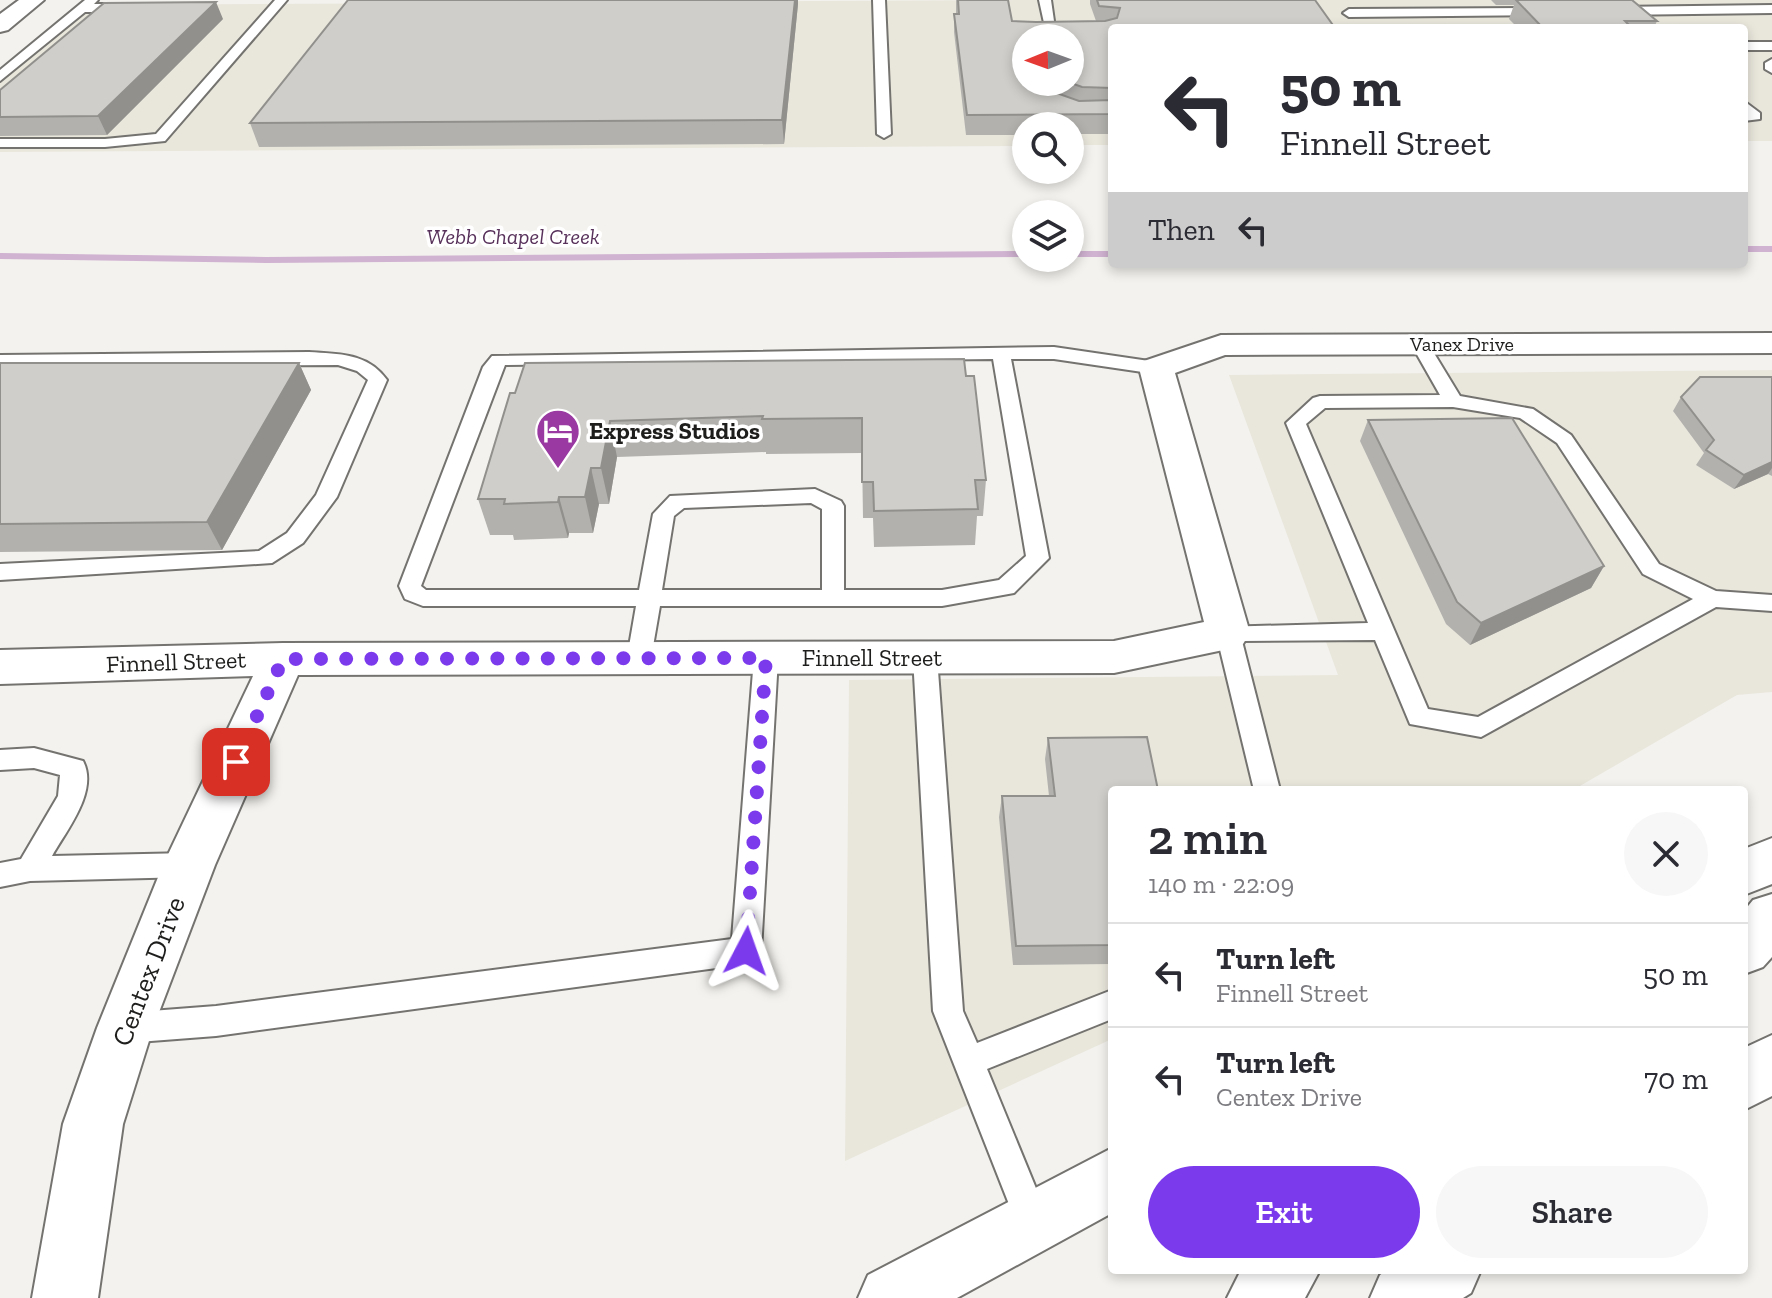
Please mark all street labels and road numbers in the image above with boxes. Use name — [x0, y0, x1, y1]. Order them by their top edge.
street label: Vanex Drive — [1409, 332, 1514, 356]
street label: Finnell Street — [802, 643, 942, 672]
street label: Finnell Street — [105, 645, 247, 678]
street label: Centex Drive — [105, 892, 192, 1050]

